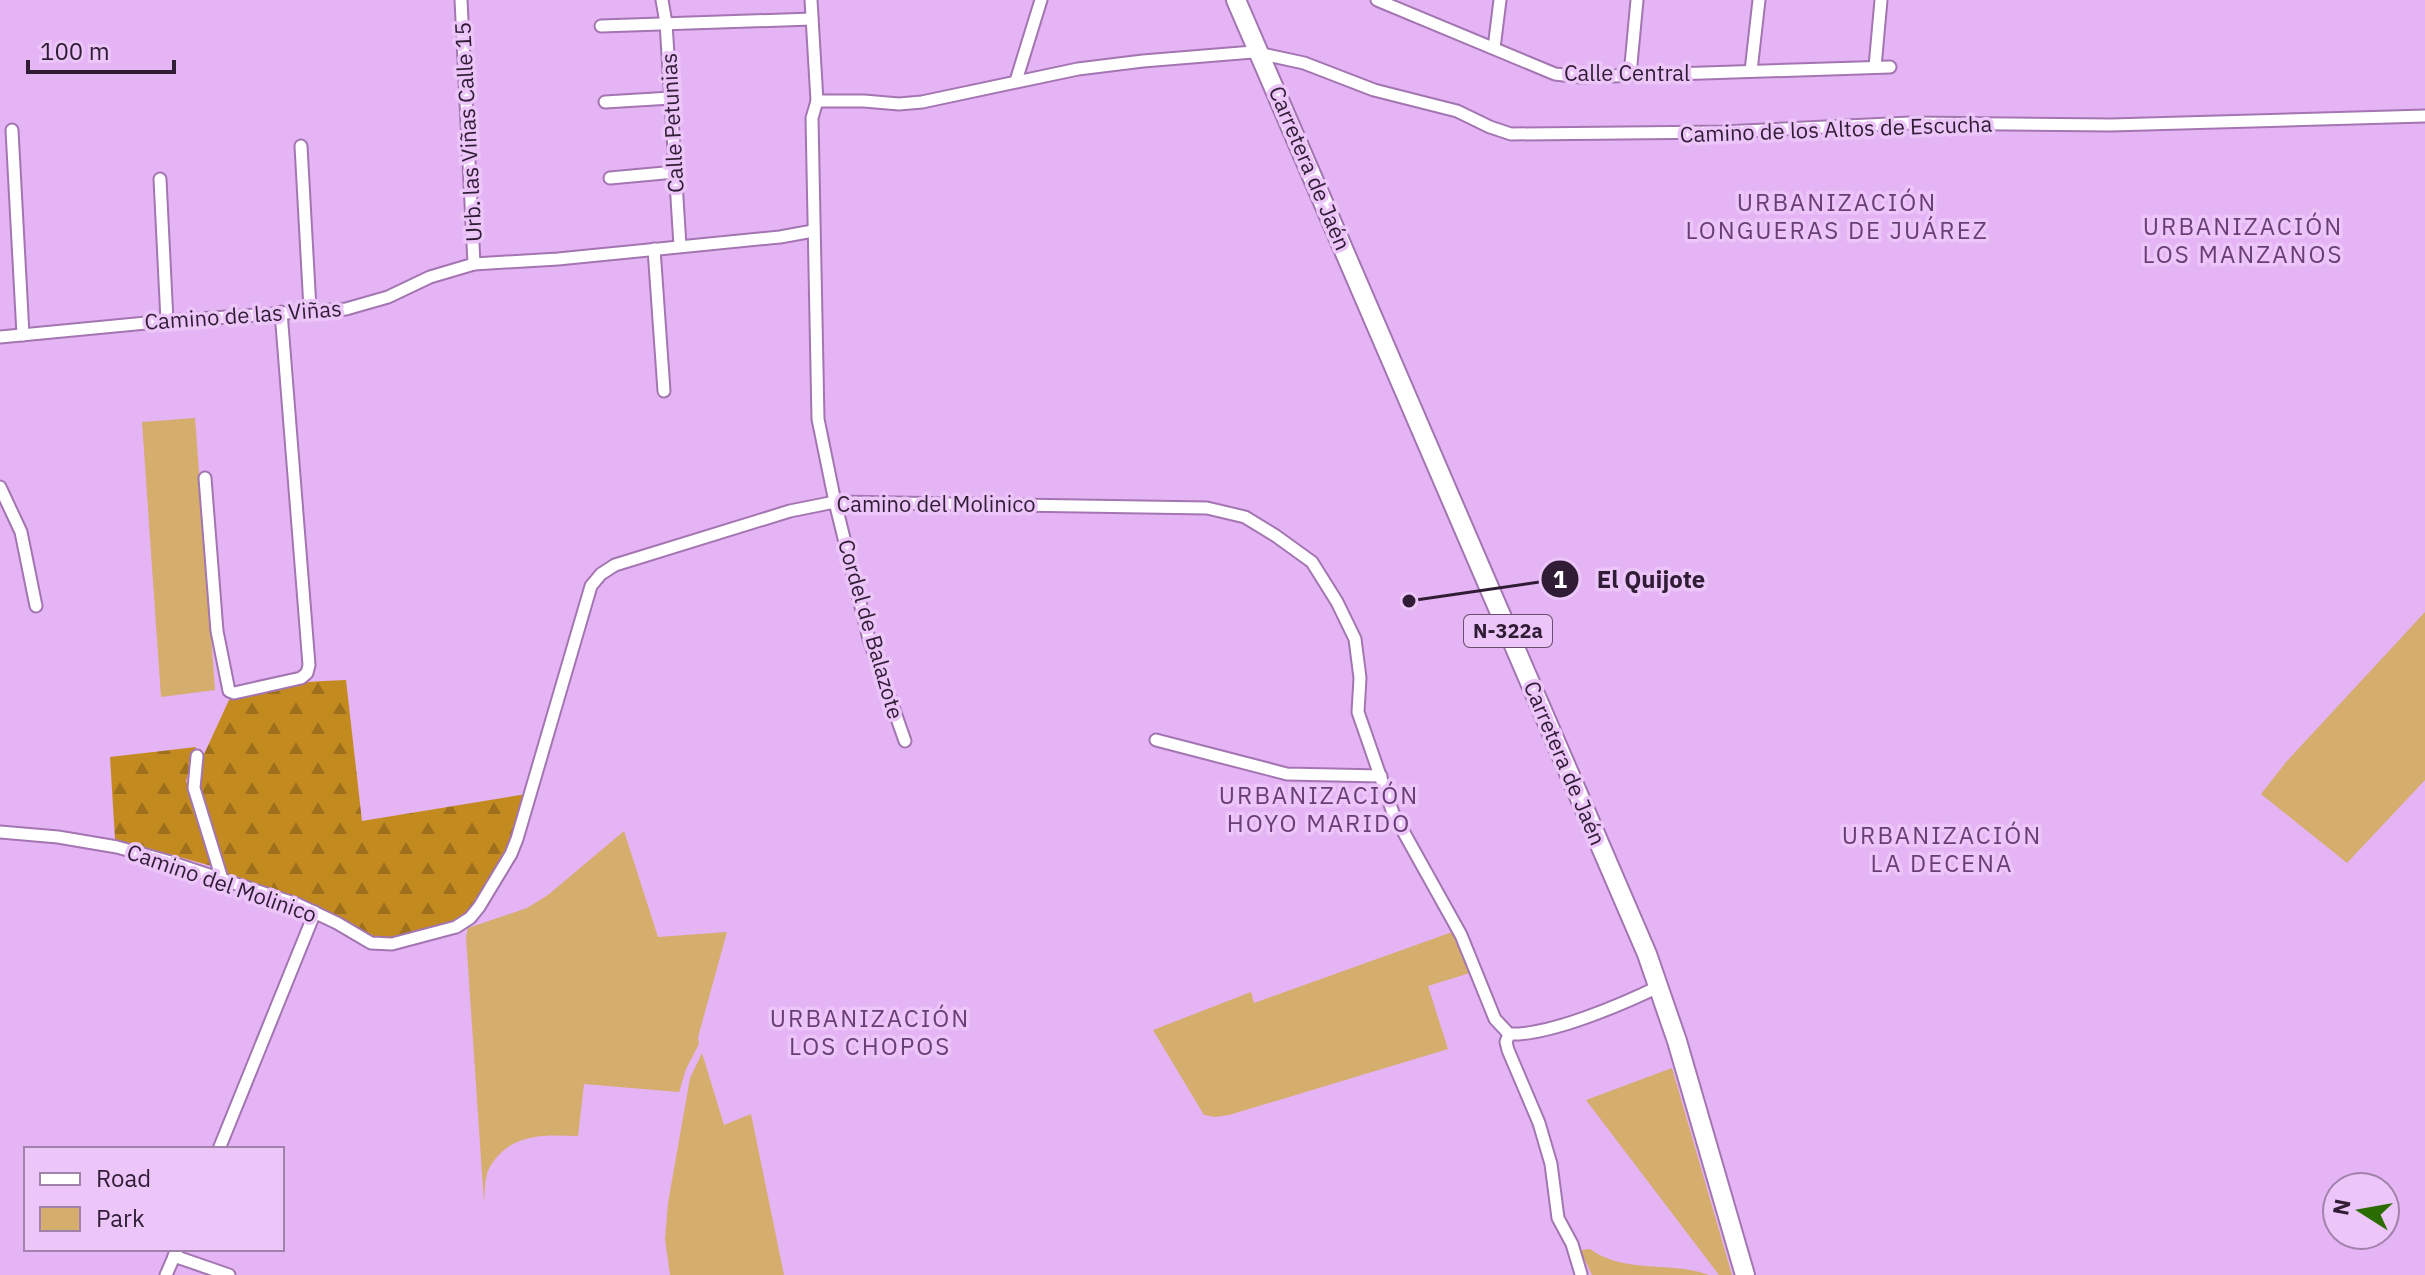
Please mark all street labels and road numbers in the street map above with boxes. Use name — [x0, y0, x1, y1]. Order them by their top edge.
street label: Urb. las Viñas Calle 15 — [447, 21, 488, 243]
street label: Calle Petunias — [653, 52, 690, 194]
street label: Calle Central — [1564, 58, 1690, 87]
street label: Carretera de Jaén — [1263, 81, 1358, 254]
street label: Camino de los Altos de Escucha — [1679, 109, 1993, 148]
street label: Camino de las Viñas — [143, 293, 343, 336]
street label: Camino del Molinico — [836, 489, 1036, 518]
street label: Cordel de Balazote — [832, 536, 911, 722]
road number: N-322a — [1464, 615, 1552, 647]
street label: Carretera de Jaén — [1518, 676, 1613, 849]
street label: Camino del Molinico — [123, 836, 321, 929]

